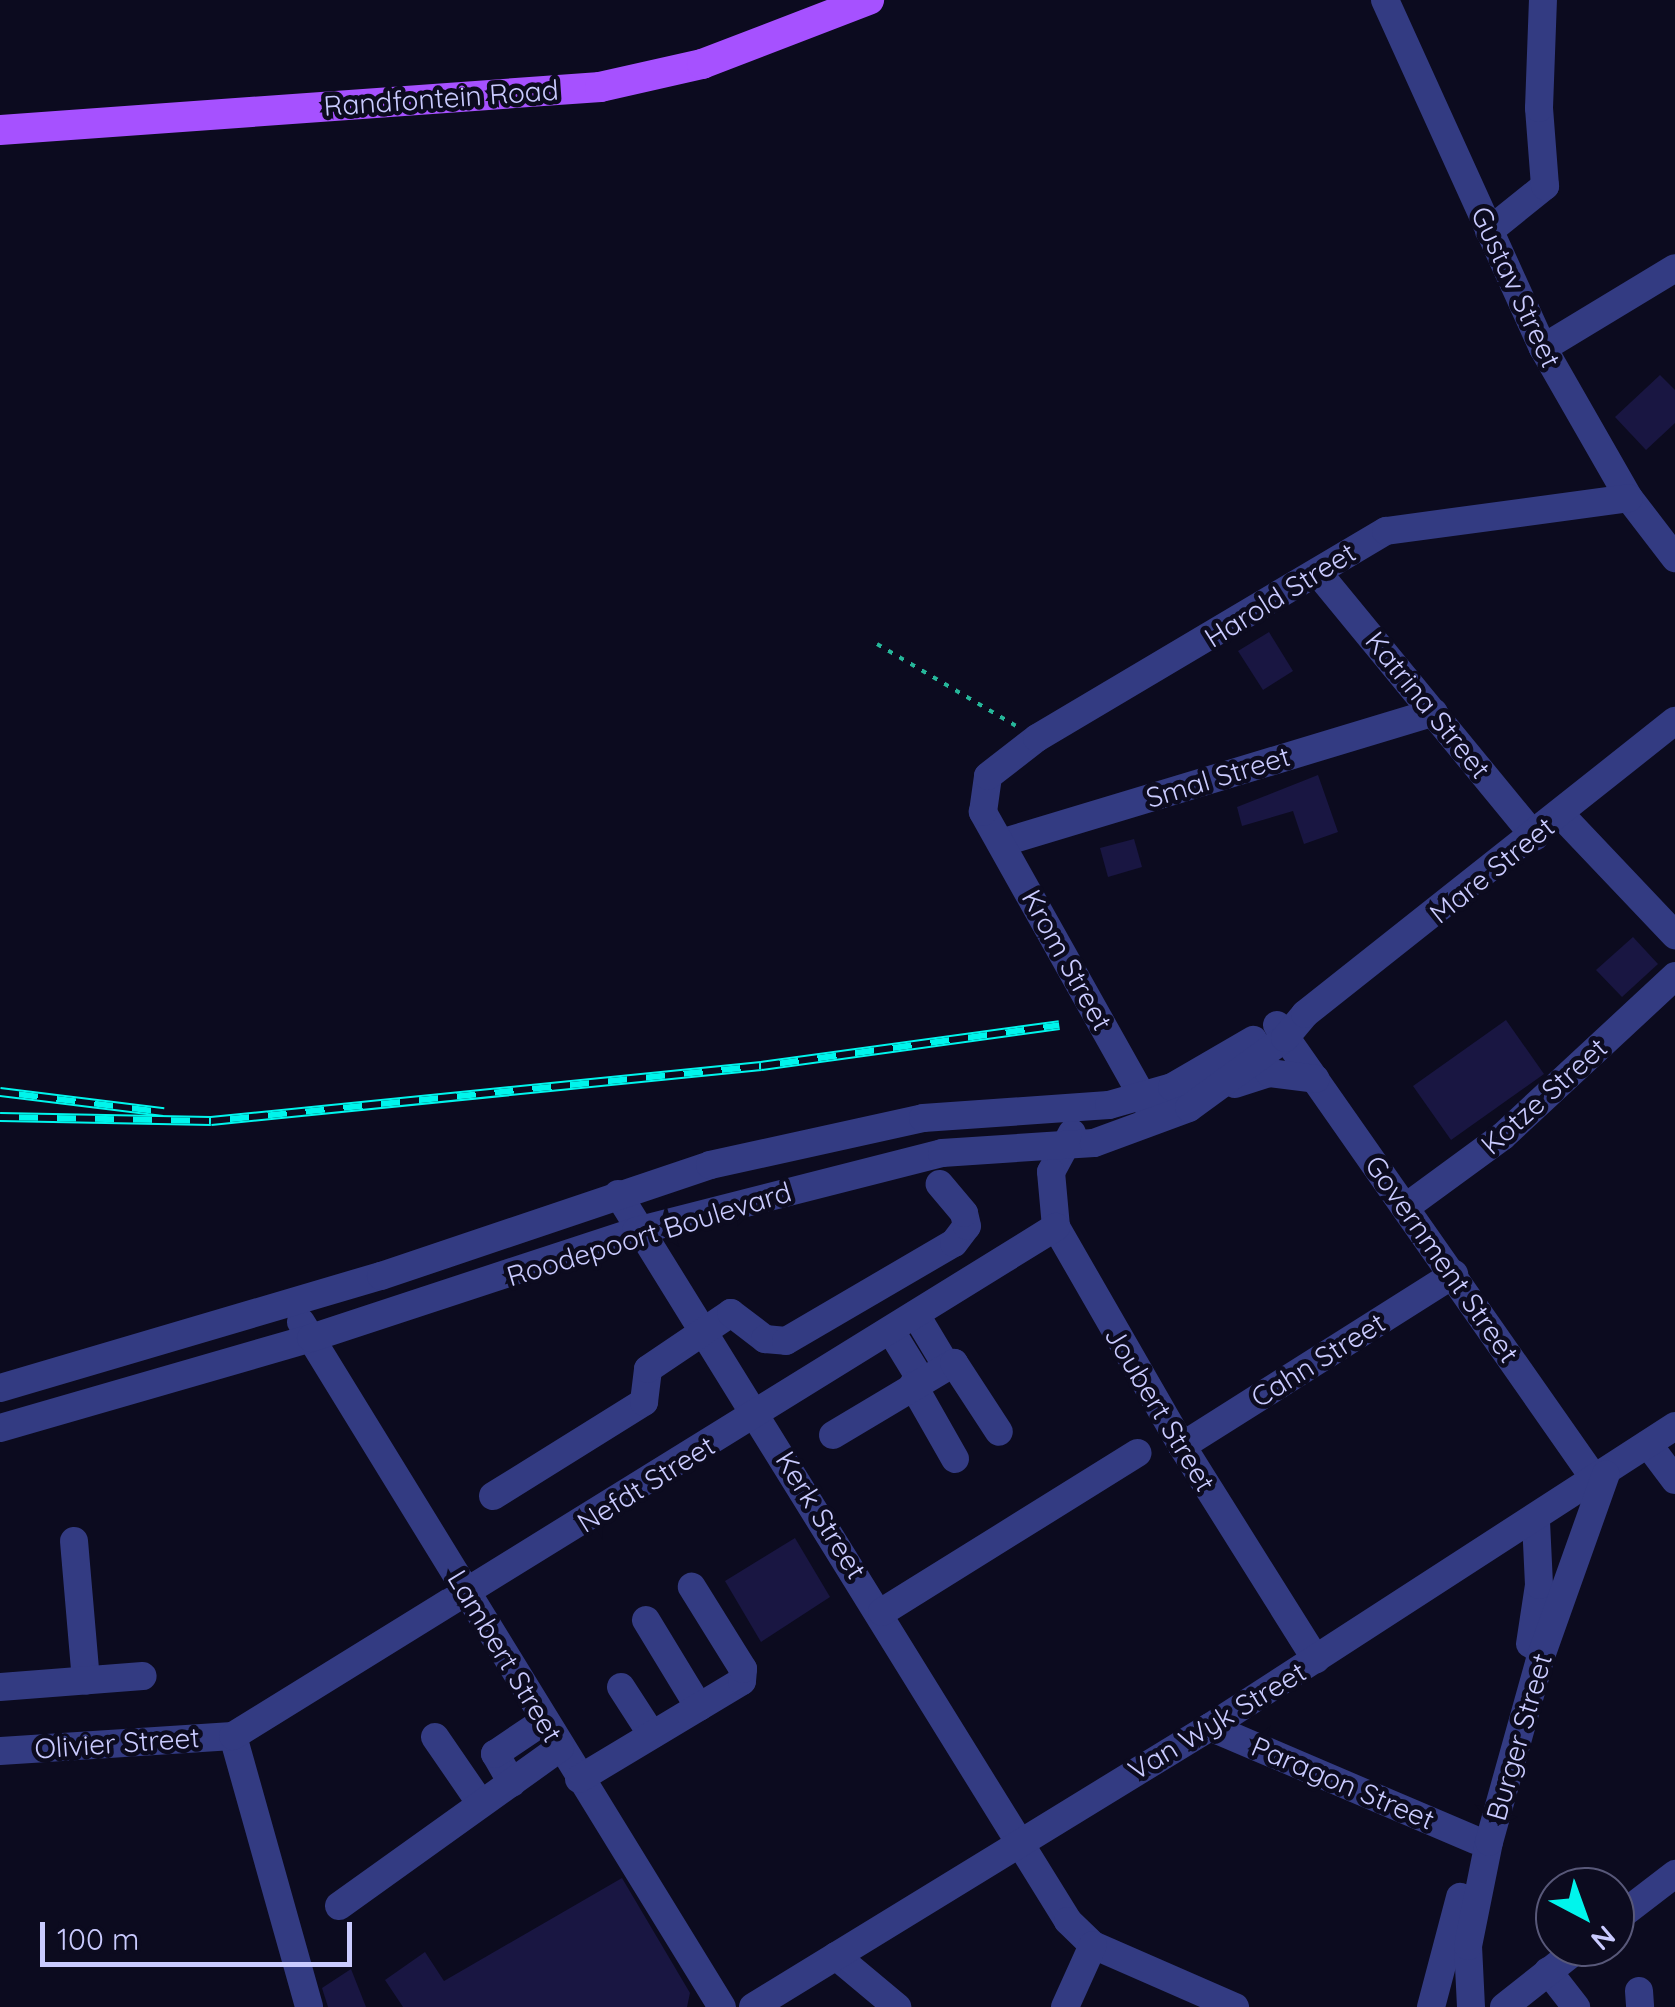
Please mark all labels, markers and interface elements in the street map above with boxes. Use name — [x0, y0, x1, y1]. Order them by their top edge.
street label: Randfontein Road — [322, 73, 560, 123]
street label: Gustav Street — [1464, 201, 1568, 373]
street label: Harold Street — [1198, 535, 1362, 655]
street label: Katrina Street — [1358, 625, 1498, 785]
street label: Smal Street — [1142, 739, 1294, 815]
street label: Mare Street — [1423, 810, 1561, 930]
street label: Krom Street — [1015, 884, 1119, 1036]
street label: Kotze Street — [1474, 1031, 1614, 1161]
street label: Government Street — [1358, 1149, 1526, 1369]
street label: Roodepoort Boulevard — [503, 1175, 795, 1293]
street label: Cahn Street — [1245, 1306, 1391, 1414]
street label: Joubert Street — [1098, 1321, 1222, 1497]
street label: Nefdt Street — [571, 1428, 721, 1540]
street label: Kerk Street — [769, 1445, 873, 1585]
street label: Lambert Street — [440, 1564, 570, 1748]
street label: Burger Street — [1479, 1650, 1559, 1824]
street label: Van Wyk Street — [1122, 1655, 1312, 1787]
street label: Olivier Street — [33, 1720, 201, 1766]
street label: Paragon Street — [1247, 1729, 1439, 1837]
north arrow — [1535, 1867, 1635, 1967]
scale bar — [45, 1902, 358, 1964]
text: N — [1584, 1919, 1623, 1958]
text: 100 m — [57, 1920, 139, 1958]

